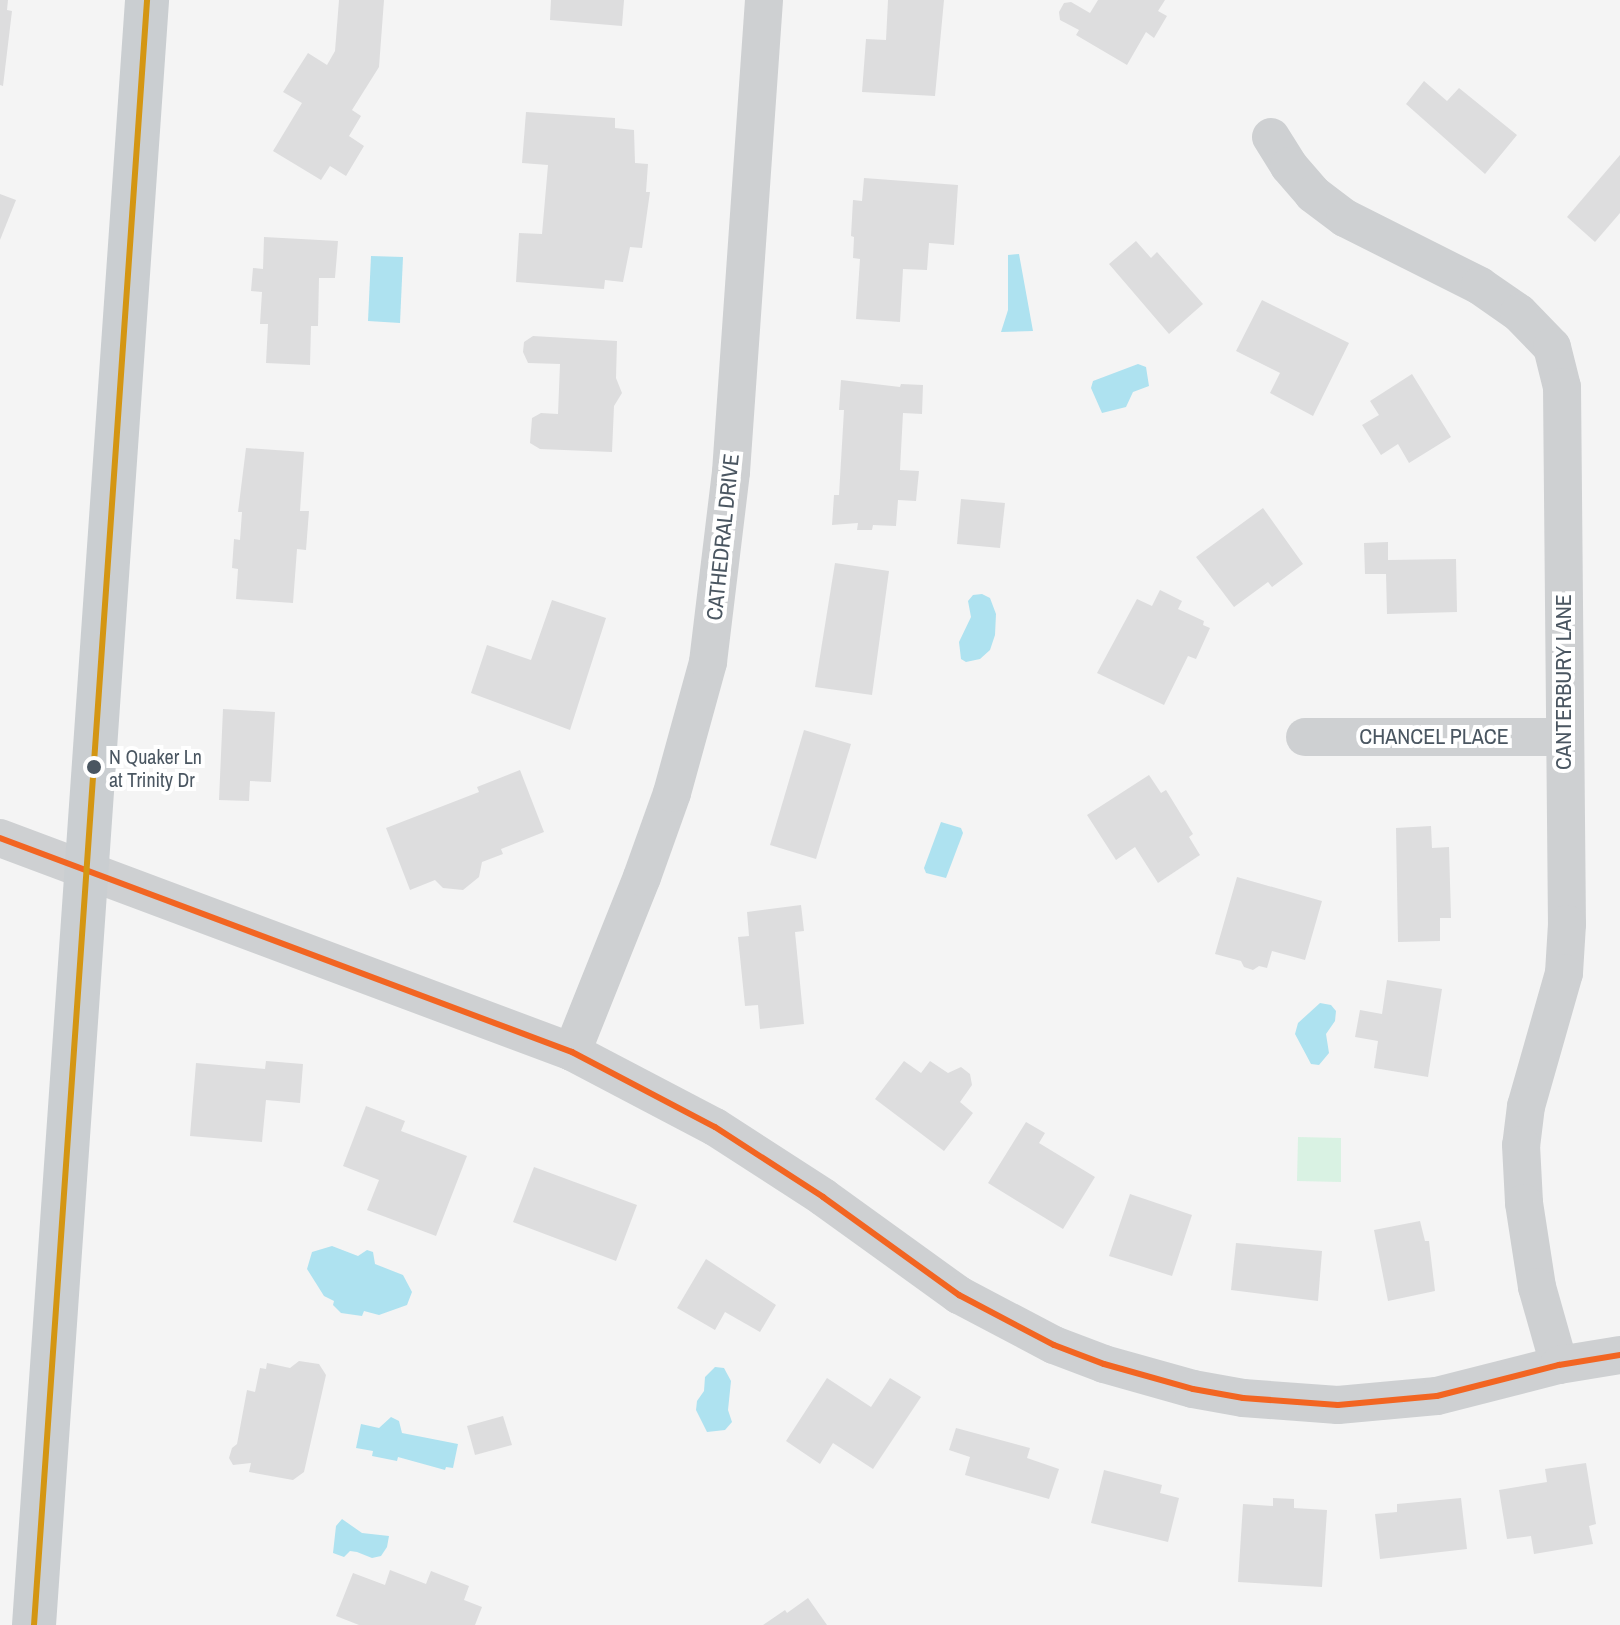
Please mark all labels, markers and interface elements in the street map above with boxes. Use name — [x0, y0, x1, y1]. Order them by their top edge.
street label: CATHEDRAL DRIVE — [701, 452, 745, 622]
street label: CANTERBURY LANE — [1551, 594, 1577, 770]
street label: CHANCEL PLACE — [1359, 724, 1509, 750]
place label: N Quaker Ln at Trinity Dr — [109, 744, 202, 791]
marker: N Quaker Ln at Trinity Dr — [86, 759, 102, 775]

